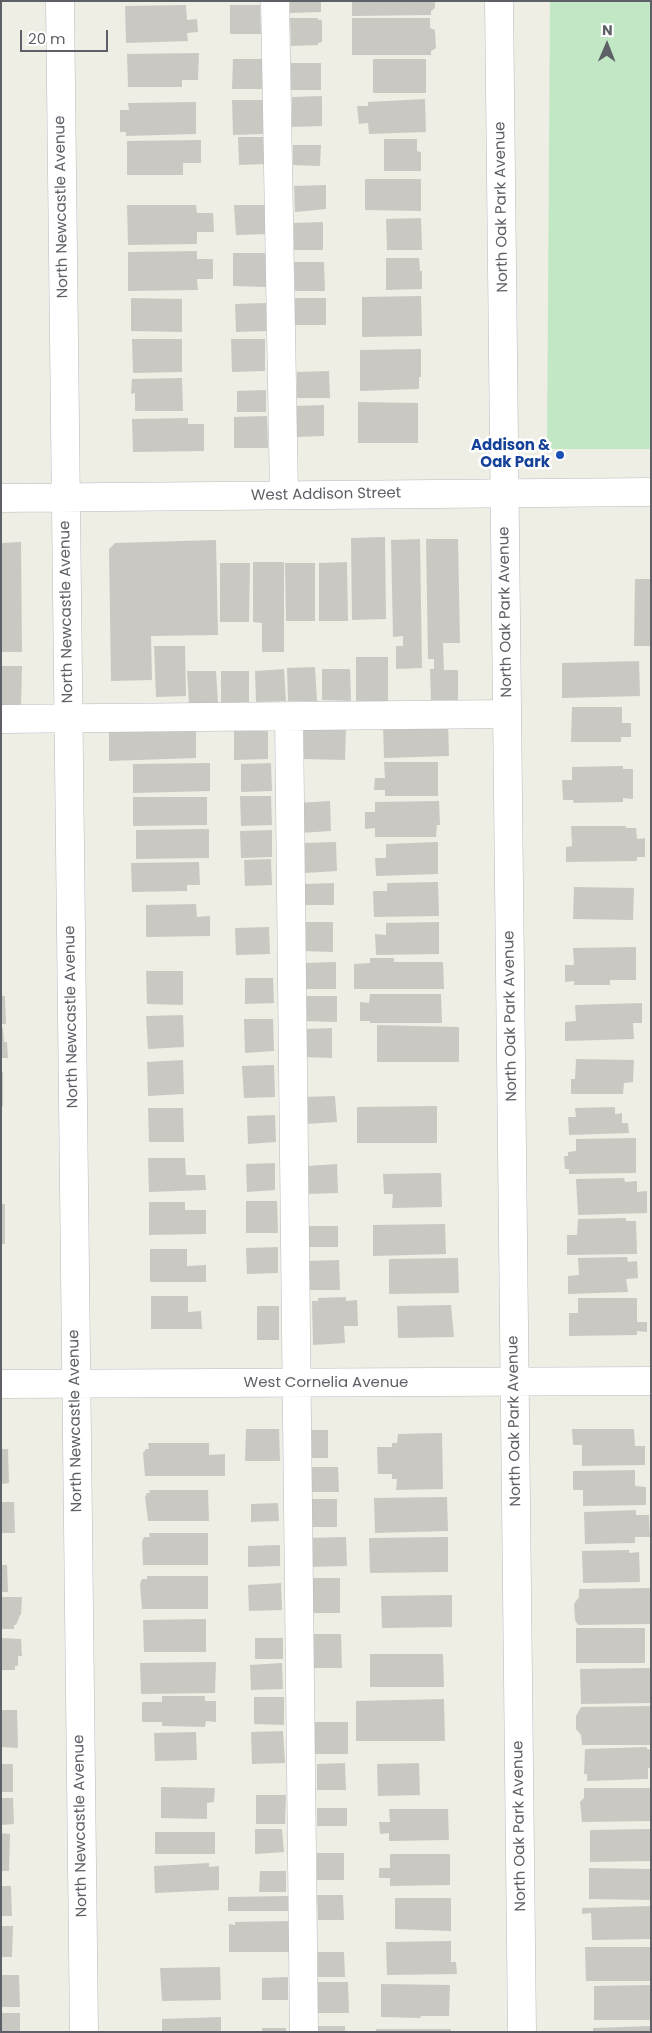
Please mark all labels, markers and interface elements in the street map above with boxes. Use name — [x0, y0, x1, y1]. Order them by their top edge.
scale bar — [22, 20, 110, 52]
north arrow — [582, 20, 632, 70]
text: N — [602, 20, 613, 40]
text: 20 m — [28, 28, 66, 49]
street label: North Newcastle Avenue — [51, 115, 73, 299]
street label: North Oak Park Avenue — [492, 121, 512, 293]
place label: Addison & Oak Park — [471, 437, 550, 472]
marker: Addison & Oak Park — [554, 449, 566, 461]
street label: West Addison Street — [251, 485, 401, 505]
street label: North Newcastle Avenue — [56, 520, 78, 704]
street label: North Oak Park Avenue — [496, 526, 516, 698]
street label: North Newcastle Avenue — [61, 925, 83, 1109]
street label: North Oak Park Avenue — [501, 930, 521, 1102]
street label: North Newcastle Avenue — [65, 1329, 87, 1513]
street label: North Oak Park Avenue — [505, 1335, 525, 1507]
street label: West Cornelia Avenue — [244, 1374, 408, 1392]
street label: North Newcastle Avenue — [70, 1734, 92, 1918]
street label: North Oak Park Avenue — [510, 1740, 530, 1912]

